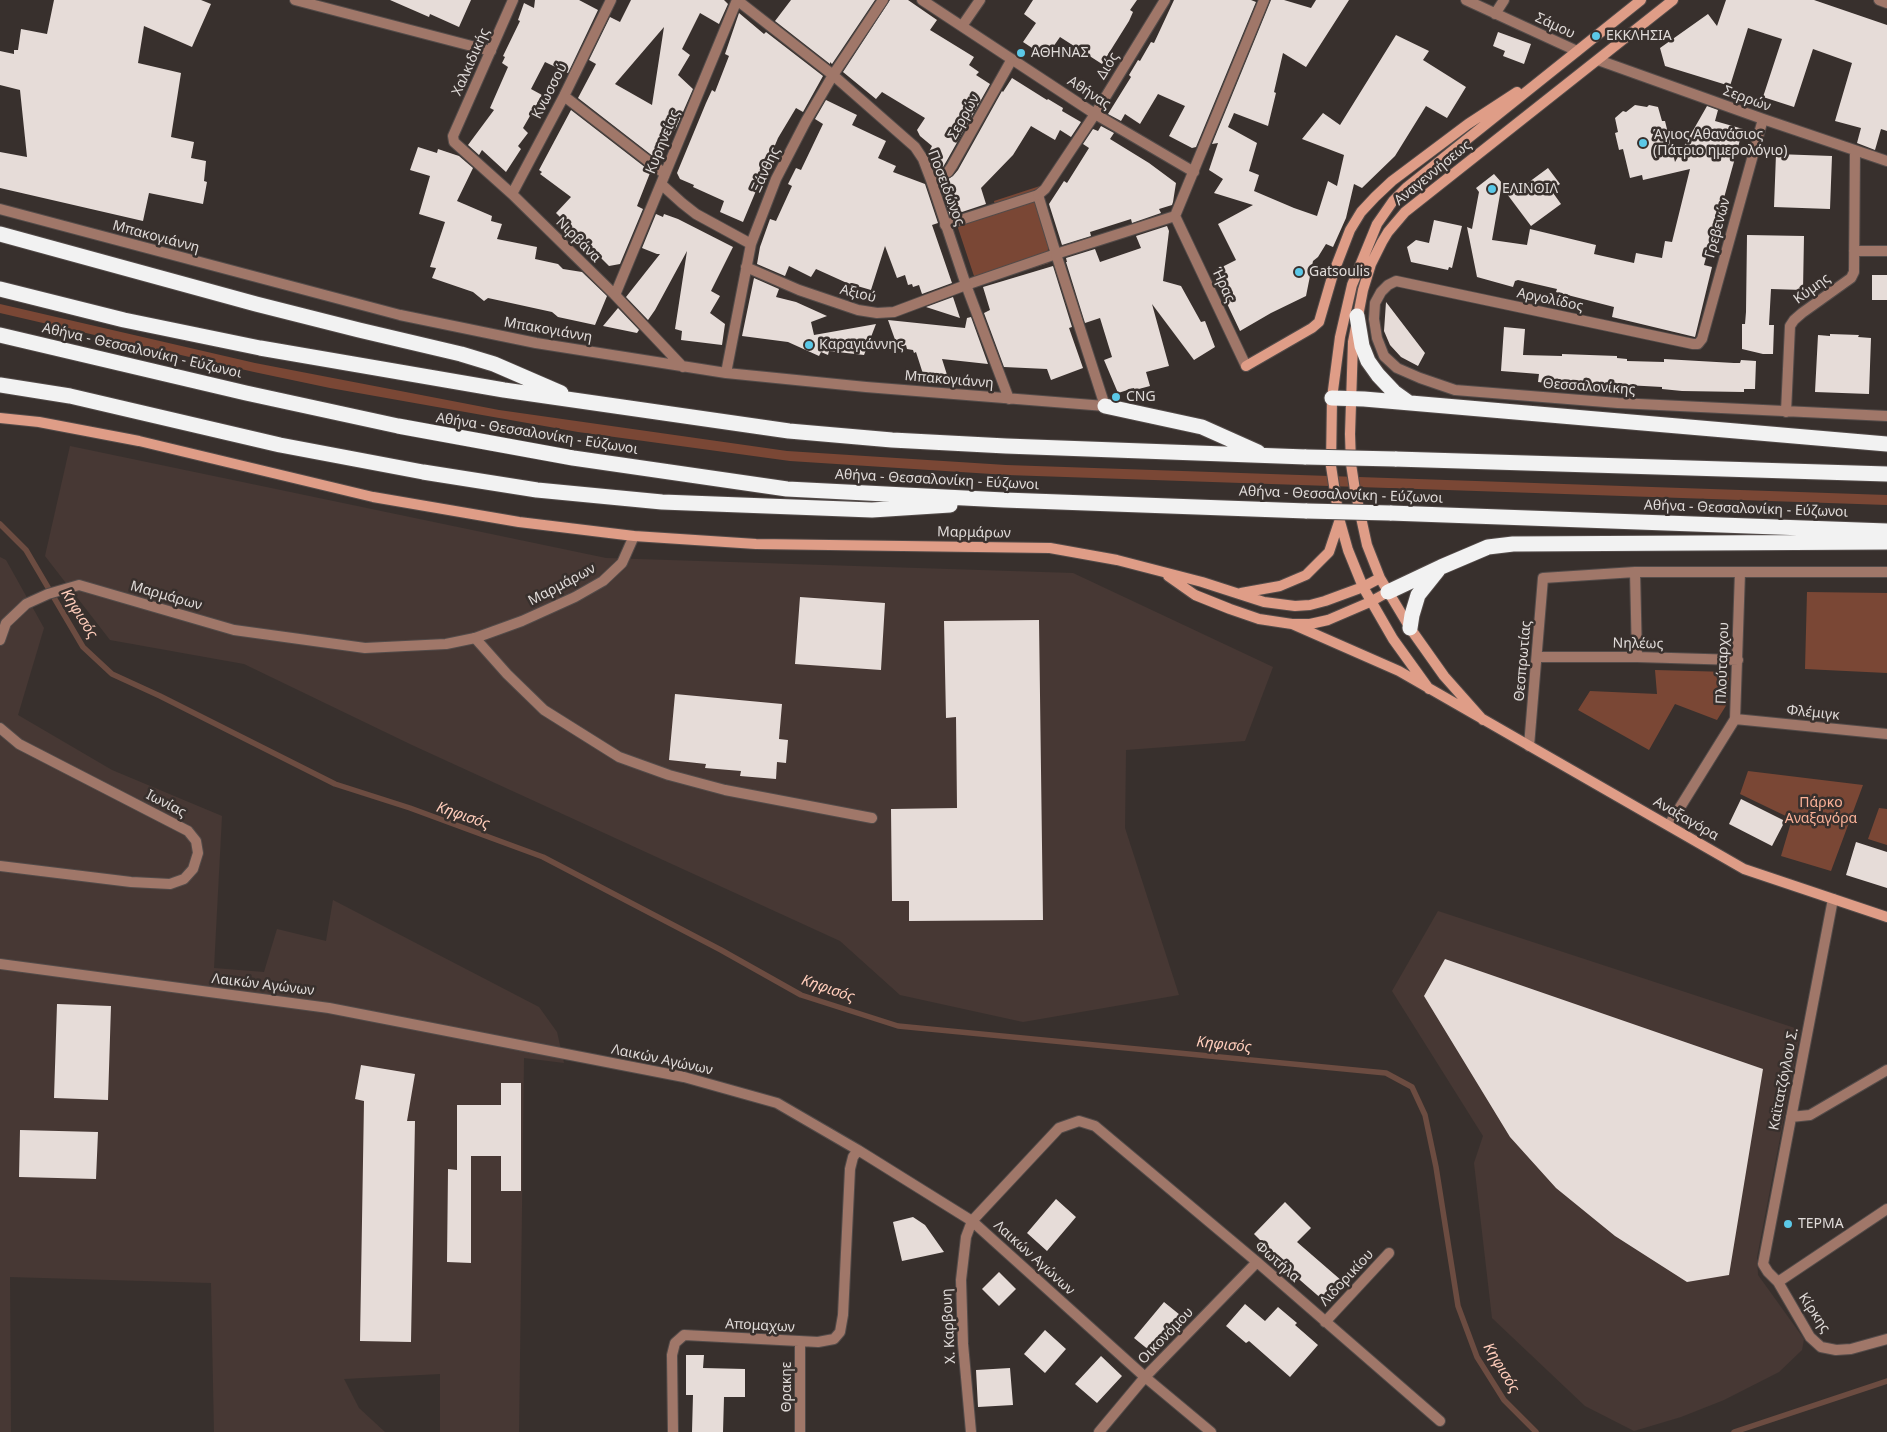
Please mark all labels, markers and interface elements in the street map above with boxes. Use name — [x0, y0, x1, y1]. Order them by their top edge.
street label: Σάμου — [1532, 9, 1578, 43]
street label: Χαλκιδικής — [449, 26, 493, 98]
place label: ΕΚΚΛΗΣΙΑ — [1606, 28, 1672, 44]
marker: ΕΚΚΛΗΣΙΑ — [1590, 30, 1602, 42]
place label: ΑΘΗΝΑΣ — [1031, 45, 1089, 61]
marker: ΑΘΗΝΑΣ — [1015, 47, 1027, 59]
street label: Διός — [1093, 49, 1123, 83]
street label: Κνωσσού — [529, 60, 571, 122]
street label: Αθήνας — [1064, 73, 1114, 113]
street label: Σερρών — [1721, 83, 1773, 115]
street label: Σερρών — [945, 91, 983, 143]
street label: Κυρηνείας — [643, 108, 683, 176]
place label: Άγιος Αθανάσιος (Πάτριο ημερολόγιο) — [1653, 127, 1787, 160]
street label: Αναγεννήσεως — [1391, 137, 1475, 209]
marker: Άγιος Αθανάσιος (Πάτριο ημερολόγιο) — [1637, 137, 1649, 149]
street label: Ξάνθης — [748, 145, 784, 195]
street label: Ποσειδώνος — [924, 148, 968, 228]
place label: ΕΛΙΝΟΙΛ — [1502, 181, 1558, 197]
marker: ΕΛΙΝΟΙΛ — [1486, 183, 1498, 195]
street label: Γρεβενών — [1702, 196, 1734, 260]
street label: Νιρβάνα — [552, 214, 604, 266]
street label: Μπακογιάννη — [111, 217, 201, 257]
place label: Gatsoulis — [1309, 264, 1370, 280]
street label: Ήρας — [1208, 265, 1238, 305]
marker: Gatsoulis — [1293, 266, 1305, 278]
street label: Κύμης — [1790, 270, 1834, 308]
street label: Αξιού — [838, 281, 878, 307]
street label: Αργολίδος — [1515, 285, 1585, 315]
street label: Μπακογιάννη — [503, 314, 593, 346]
street label: Αθήνα - Θεσσαλονίκη - Εύζωνοι — [41, 320, 243, 382]
place label: Καραγιάννης — [819, 337, 903, 353]
marker: Καραγιάννης — [803, 339, 815, 351]
street label: Μπακογιάννη — [904, 368, 994, 392]
street label: Θεσσαλονίκης — [1542, 375, 1636, 399]
place label: CNG — [1126, 389, 1156, 405]
marker: CNG — [1110, 391, 1122, 403]
street label: Αθήνα - Θεσσαλονίκη - Εύζωνοι — [435, 410, 639, 458]
street label: Αθήνα - Θεσσαλονίκη - Εύζωνοι — [835, 466, 1039, 494]
street label: Αθήνα - Θεσσαλονίκη - Εύζωνοι — [1239, 483, 1443, 507]
street label: Αθήνα - Θεσσαλονίκη - Εύζωνοι — [1644, 497, 1848, 521]
street label: Μαρμάρων — [937, 524, 1011, 542]
street label: Μαρμάρων — [526, 560, 598, 610]
street label: Μαρμάρων — [128, 578, 204, 614]
water label: Κηφισός — [57, 586, 101, 642]
street label: Θεσπρωτίας — [1511, 620, 1535, 702]
street label: Πλούταρχου — [1713, 622, 1733, 704]
street label: Νηλέως — [1612, 635, 1664, 653]
street label: Φλέμιγκ — [1786, 702, 1840, 724]
street label: Ιωνίας — [143, 787, 189, 821]
street label: Αναξαγόρα — [1650, 794, 1722, 844]
park label: Πάρκο Αναξαγόρα — [1785, 795, 1857, 828]
water label: Κηφισός — [434, 798, 492, 834]
street label: Λαικών Αγώνων — [211, 970, 315, 1000]
water label: Κηφισός — [799, 971, 857, 1007]
street label: Καϊτατζόγλου Σ. — [1766, 1026, 1802, 1132]
water label: Κηφισός — [1196, 1033, 1252, 1057]
street label: Λαικών Αγώνων — [610, 1041, 714, 1079]
place label: ΤΕΡΜΑ — [1798, 1216, 1844, 1232]
street label: Λαικών Αγώνων — [990, 1217, 1078, 1299]
marker: ΤΕΡΜΑ — [1782, 1218, 1794, 1230]
street label: Φωτήλα — [1251, 1238, 1303, 1286]
street label: Λιδορικίου — [1317, 1246, 1377, 1310]
street label: Χ. Καρβουη — [939, 1288, 959, 1364]
street label: Κίρκης — [1795, 1290, 1833, 1336]
street label: Οικονόμου — [1135, 1304, 1197, 1368]
street label: Απομαχων — [725, 1316, 795, 1336]
water label: Κηφισός — [1479, 1340, 1523, 1396]
street label: Θρακηε — [779, 1362, 795, 1412]

